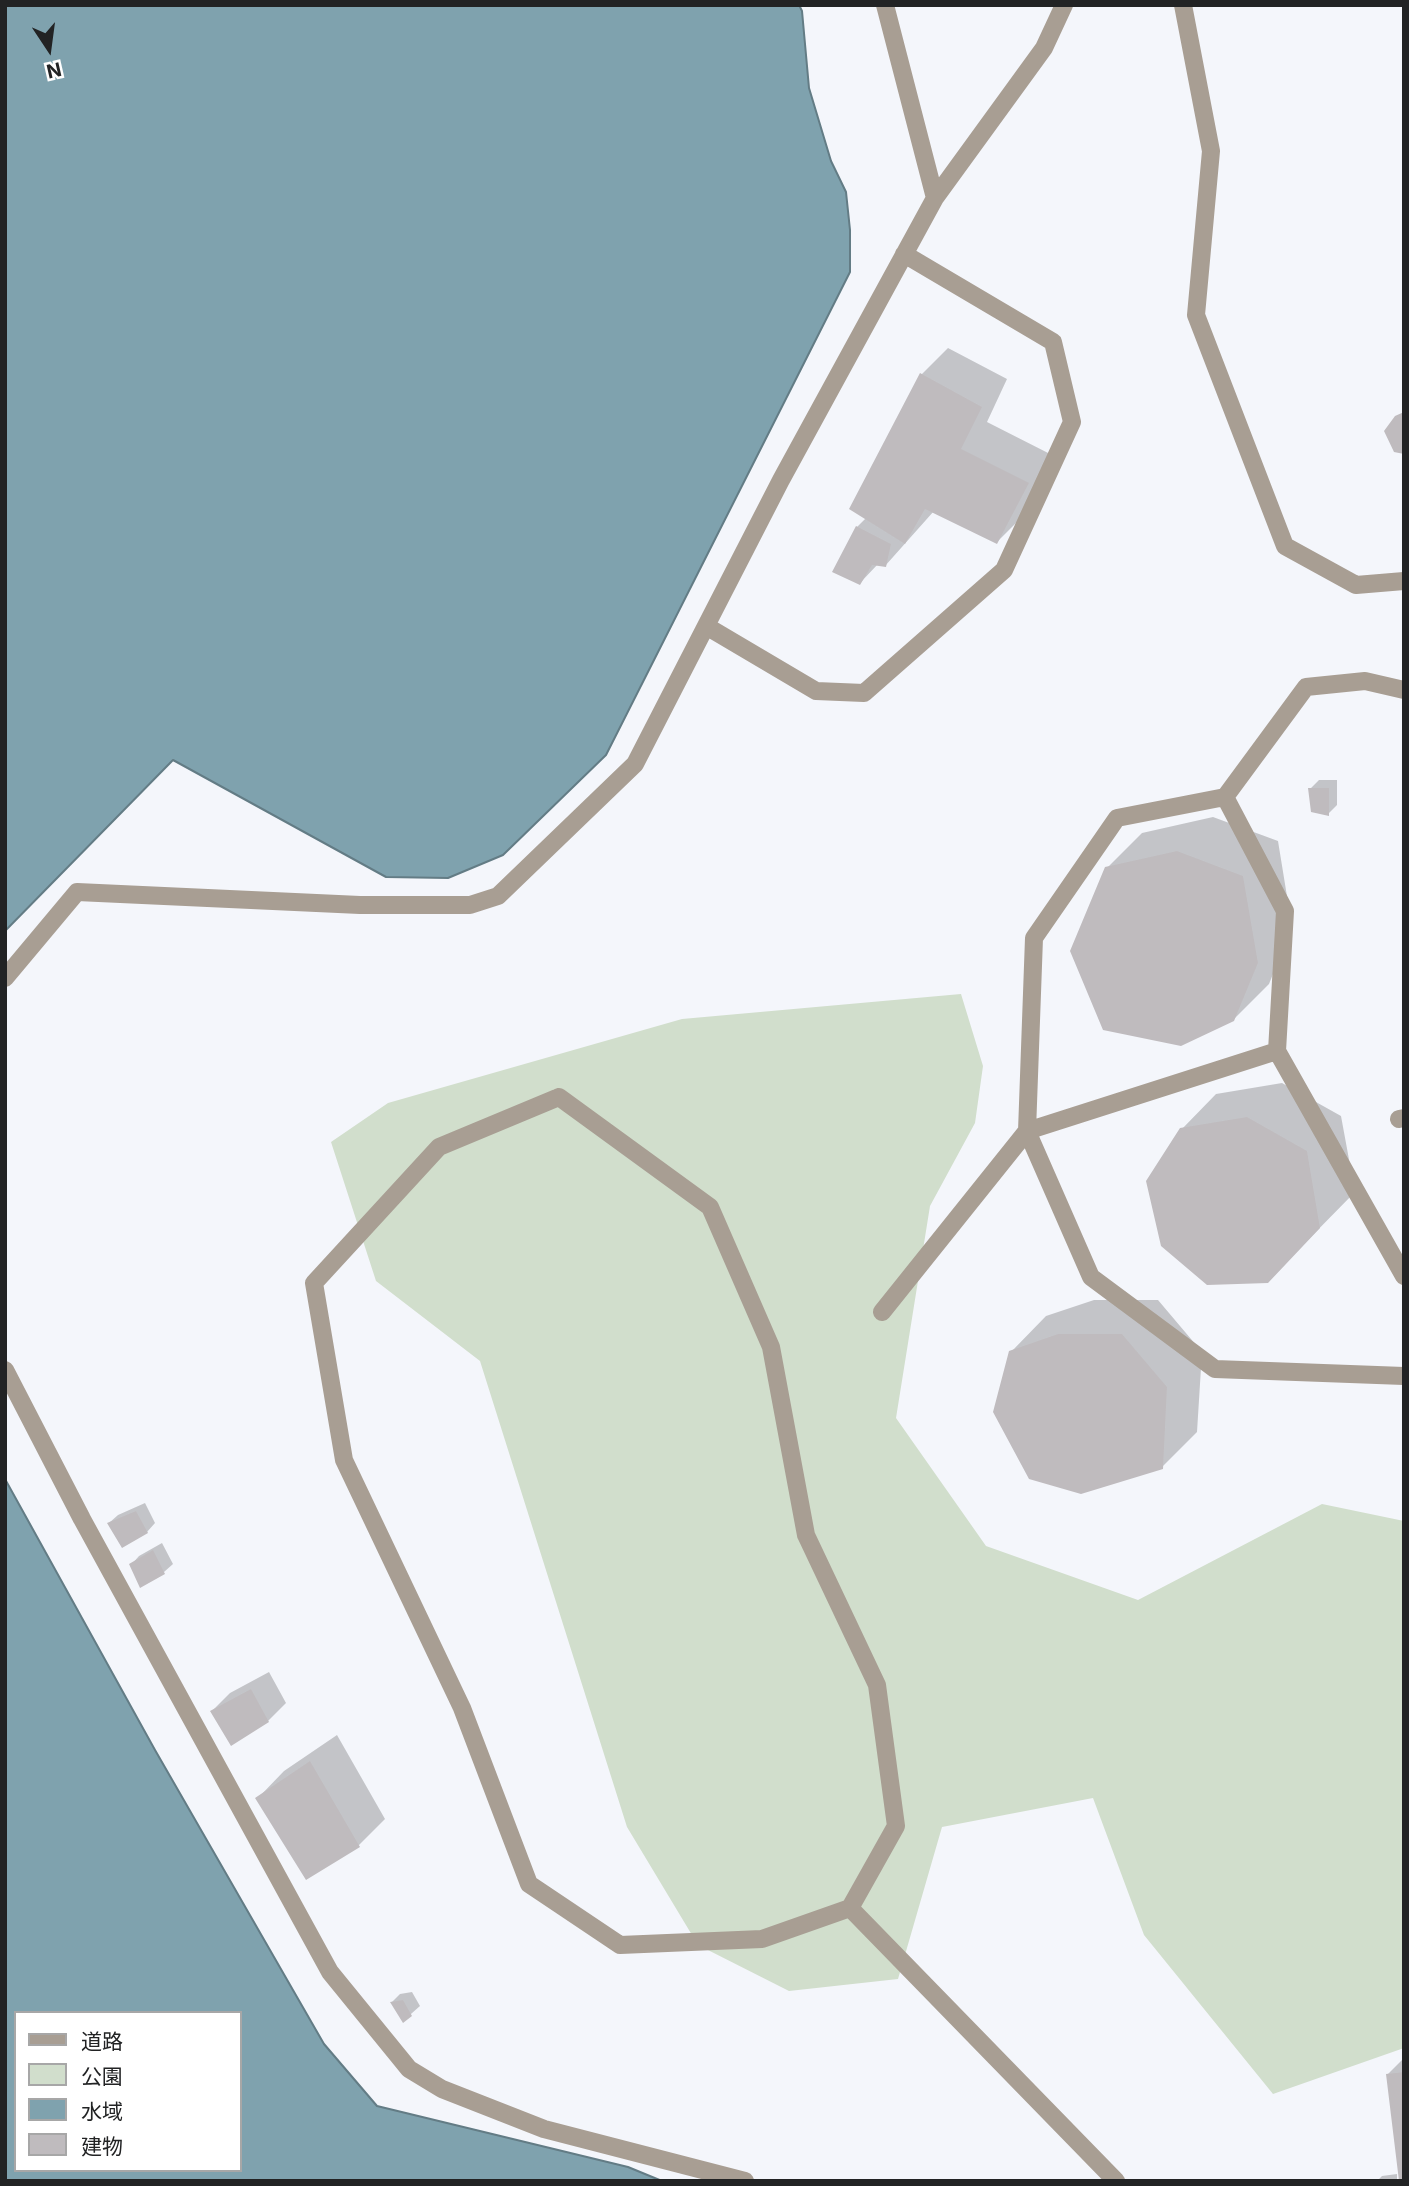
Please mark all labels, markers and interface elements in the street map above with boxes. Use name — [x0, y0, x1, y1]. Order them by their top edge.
north arrow — [14, 14, 84, 84]
text: N — [44, 57, 63, 83]
legend — [14, 2011, 242, 2172]
text: 道路 — [81, 2029, 123, 2054]
text: 公園 — [81, 2064, 123, 2089]
text: 水域 — [81, 2099, 123, 2124]
text: 建物 — [81, 2134, 123, 2159]

